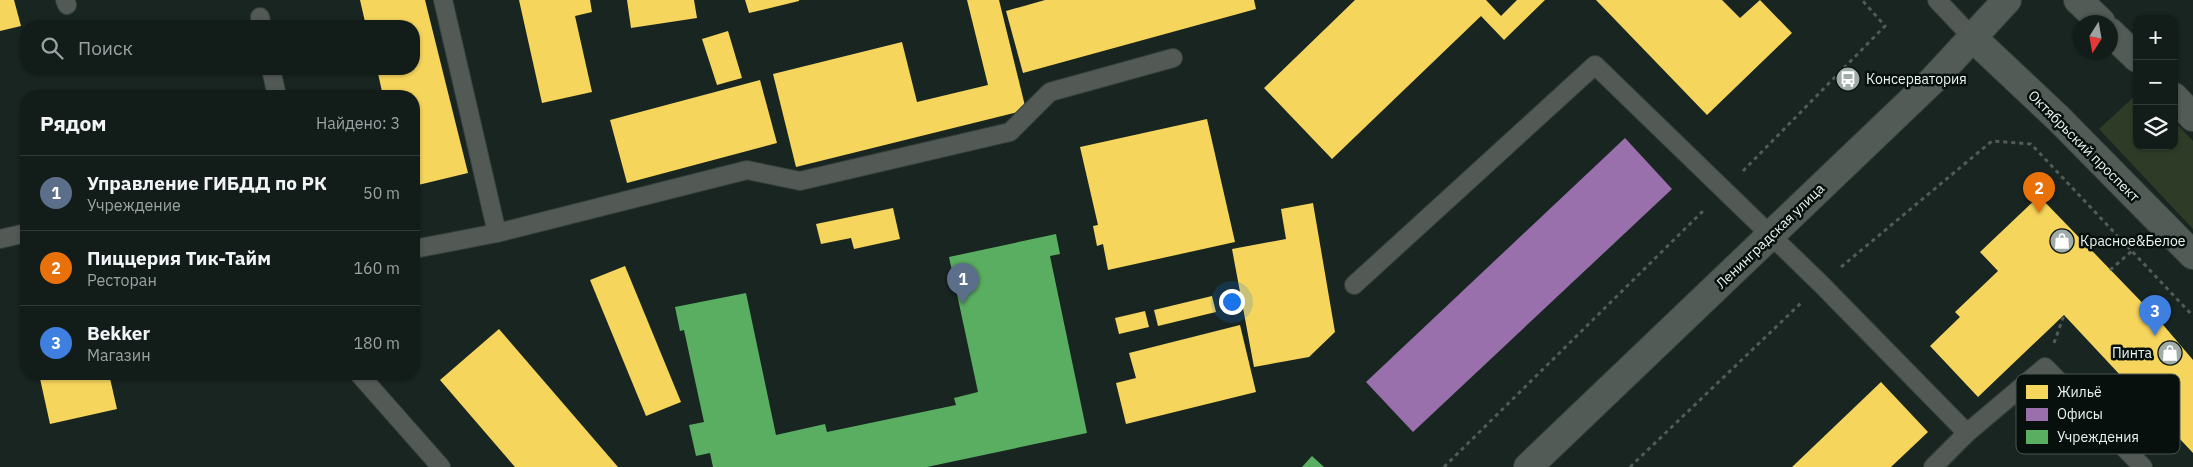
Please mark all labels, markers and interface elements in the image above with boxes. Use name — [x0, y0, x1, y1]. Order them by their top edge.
north arrow — [2073, 15, 2118, 60]
map controls — [2133, 15, 2178, 150]
button: + — [2133, 15, 2178, 60]
search box — [20, 20, 420, 75]
icon: search — [38, 34, 66, 62]
text: Поиск — [78, 36, 133, 60]
button: − — [2133, 60, 2178, 105]
bus stop icon: Консерватория — [1835, 66, 1861, 92]
place label: Консерватория — [1866, 70, 1967, 88]
street label: Октябрьский проспект — [2024, 86, 2144, 206]
button: layers — [2133, 105, 2178, 150]
text: Рядом — [40, 109, 107, 137]
text: Найдено: 3 — [316, 113, 400, 133]
text: Управление ГИБДД по РК — [87, 171, 327, 195]
pin: 2 — [2023, 172, 2055, 213]
street label: Ленинградская улица — [1712, 179, 1828, 292]
text: 1 — [51, 183, 61, 203]
text: 50 m — [363, 183, 400, 203]
text: Учреждение — [87, 195, 181, 215]
shop icon: Красное&Белое — [2049, 228, 2075, 254]
place label: Красное&Белое — [2080, 232, 2186, 250]
text: Пиццерия Тик-Тайм — [87, 246, 271, 270]
text: 2 — [51, 258, 61, 278]
text: 160 m — [353, 258, 400, 278]
pin: 1 — [947, 263, 979, 304]
text: Ресторан — [87, 270, 157, 290]
your location — [1219, 289, 1245, 315]
pin: 3 — [2139, 295, 2171, 336]
text: Bekker — [87, 321, 150, 345]
text: 3 — [51, 333, 61, 353]
text: 180 m — [353, 333, 400, 353]
shop icon: Пинта — [2157, 340, 2183, 366]
place label: Пинта — [2112, 344, 2153, 362]
text: Магазин — [87, 345, 151, 365]
legend — [2016, 374, 2180, 454]
text: Жильё — [2057, 383, 2102, 401]
text: Офисы — [2057, 405, 2103, 423]
text: Учреждения — [2057, 428, 2139, 446]

